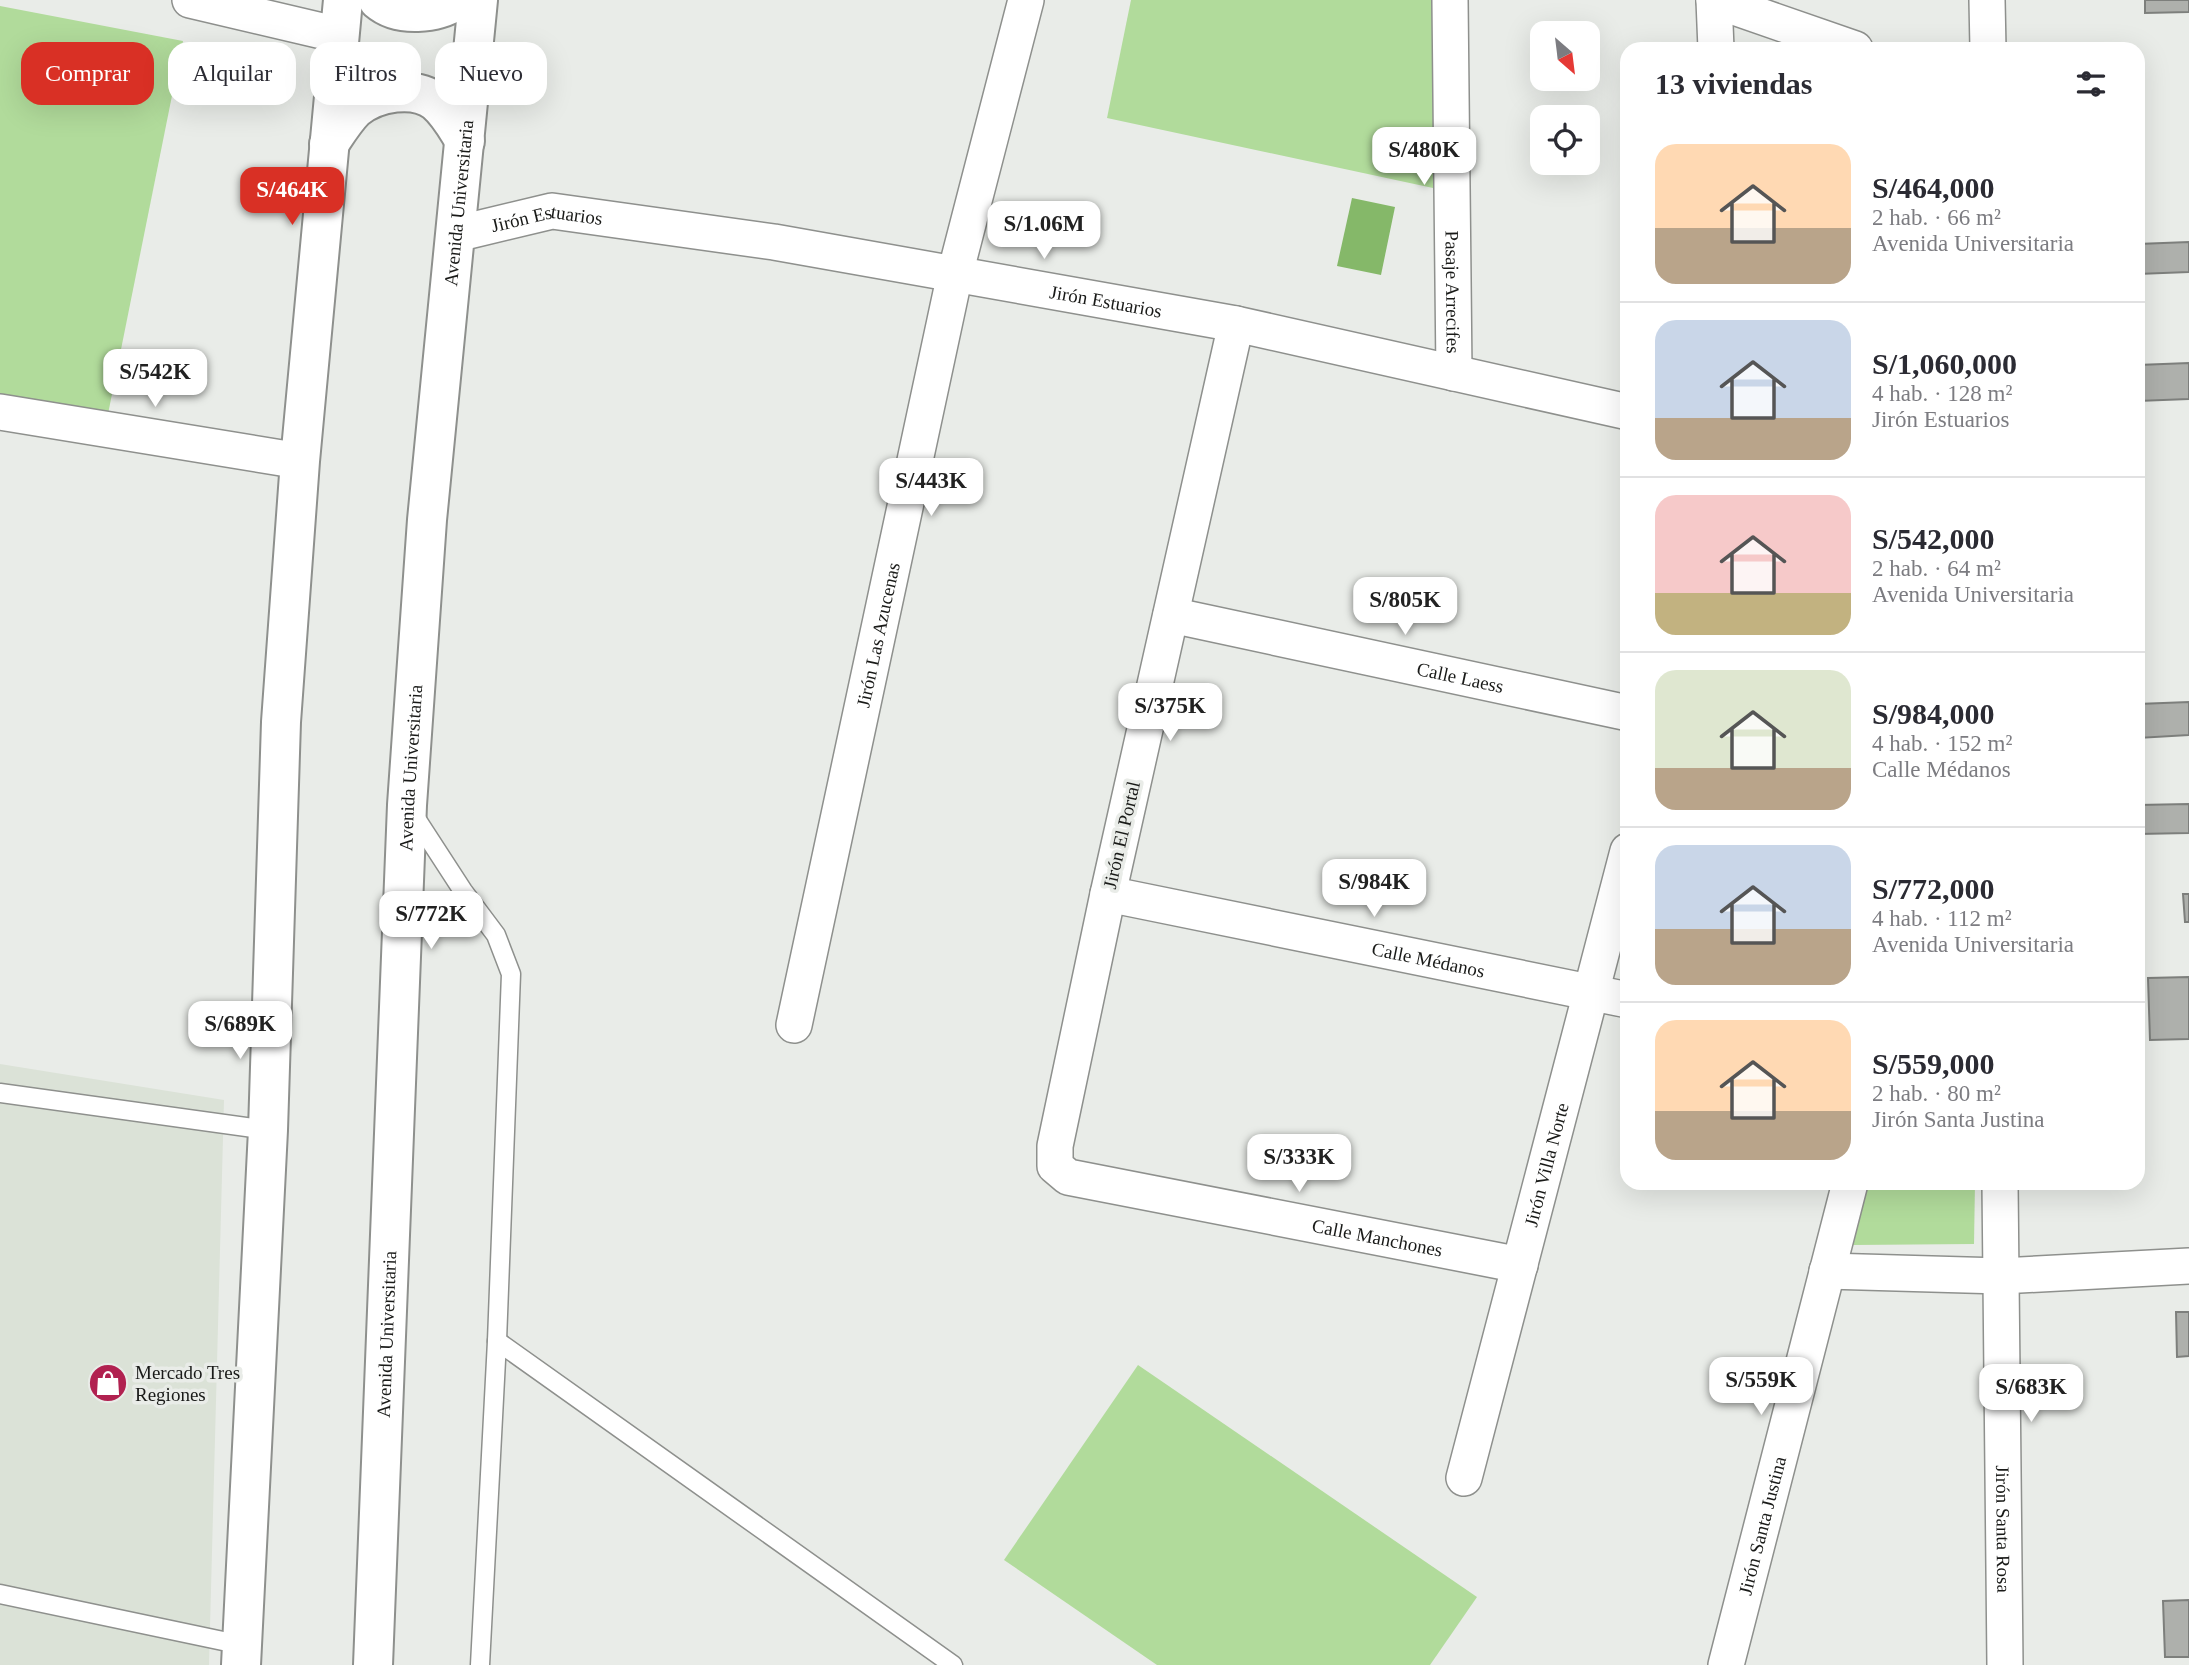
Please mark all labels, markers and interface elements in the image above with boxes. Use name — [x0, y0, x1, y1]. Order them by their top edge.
north arrow — [1530, 21, 1600, 91]
map controls — [1530, 21, 1600, 175]
chip: Comprar — [21, 42, 154, 105]
chip: Alquilar — [168, 42, 296, 105]
chip: Filtros — [310, 42, 421, 105]
chip: Nuevo — [435, 42, 547, 105]
icon: filters — [2072, 65, 2110, 103]
text: 13 viviendas — [1655, 67, 1813, 100]
button: locate — [1530, 105, 1600, 175]
street label: Avenida Universitaria — [440, 118, 477, 287]
pin: S/480K — [1367, 128, 1481, 187]
text: S/480K — [1388, 137, 1460, 162]
pin: S/464K — [235, 168, 349, 227]
text: S/464,000 — [1872, 171, 1995, 204]
icon: home — [1711, 172, 1795, 256]
text: S/464K — [256, 177, 328, 202]
street label: Jirón Estuarios — [489, 201, 604, 236]
pin: S/1.06M — [979, 202, 1109, 261]
text: 2 hab. · 66 m² — [1872, 205, 2001, 230]
text: S/1.06M — [1003, 211, 1085, 236]
street label: Pasaje Arrecifes — [1441, 230, 1464, 354]
text: Avenida Universitaria — [1872, 231, 2074, 256]
street label: Jirón Estuarios — [1048, 281, 1164, 322]
text: S/1,060,000 — [1872, 347, 2017, 380]
icon: home — [1711, 348, 1795, 432]
pin: S/542K — [98, 350, 212, 409]
text: S/542K — [119, 359, 191, 384]
text: 4 hab. · 128 m² — [1872, 381, 2012, 406]
text: Jirón Estuarios — [1872, 407, 2009, 432]
pin: S/443K — [874, 458, 988, 518]
text: S/443K — [895, 468, 967, 493]
text: S/542,000 — [1872, 522, 1995, 555]
icon: home — [1711, 523, 1795, 607]
text: 2 hab. · 64 m² — [1872, 556, 2001, 581]
street label: Jirón Las Azucenas — [852, 561, 904, 709]
pin: S/805K — [1348, 578, 1462, 637]
text: Avenida Universitaria — [1872, 582, 2074, 607]
text: S/805K — [1369, 587, 1441, 612]
street label: Calle Laess — [1415, 658, 1506, 697]
street label: Avenida Universitaria — [395, 683, 426, 852]
pin: S/375K — [1113, 684, 1227, 743]
text: S/375K — [1134, 693, 1206, 718]
text: S/984,000 — [1872, 697, 1995, 730]
icon: home — [1711, 698, 1795, 782]
text: 4 hab. · 152 m² — [1872, 731, 2012, 756]
text: Calle Médanos — [1872, 757, 2011, 782]
street label: Jirón El Portal — [1099, 779, 1144, 891]
pin: S/984K — [1317, 860, 1431, 919]
text: S/984K — [1338, 869, 1410, 894]
text: S/772,000 — [1872, 872, 1995, 905]
icon: home — [1711, 873, 1795, 957]
pin: S/772K — [374, 892, 488, 951]
text: S/772K — [395, 901, 467, 926]
text: 4 hab. · 112 m² — [1872, 906, 2012, 931]
text: Avenida Universitaria — [1872, 932, 2074, 957]
street label: Calle Médanos — [1370, 938, 1487, 982]
pin: S/689K — [183, 1002, 297, 1061]
text: S/689K — [204, 1011, 276, 1036]
text: S/559,000 — [1872, 1047, 1995, 1080]
icon: home — [1711, 1048, 1795, 1132]
text: 2 hab. · 80 m² — [1872, 1081, 2001, 1106]
street label: Jirón Villa Norte — [1520, 1100, 1573, 1229]
text: Jirón Santa Justina — [1872, 1107, 2045, 1132]
pin: S/333K — [1242, 1134, 1356, 1194]
text: S/333K — [1263, 1144, 1335, 1169]
street label: Calle Manchones — [1310, 1215, 1444, 1261]
street label: Avenida Universitaria — [373, 1250, 400, 1418]
pin: S/559K — [1704, 1358, 1818, 1417]
shop icon: Mercado Tres Regiones — [87, 1362, 129, 1404]
place label: Mercado Tres Regiones — [135, 1362, 240, 1405]
pin: S/683K — [1974, 1364, 2088, 1424]
text: S/559K — [1725, 1367, 1797, 1392]
text: S/683K — [1995, 1374, 2067, 1399]
street label: Jirón Santa Justina — [1734, 1453, 1790, 1597]
street label: Jirón Santa Rosa — [1992, 1465, 2014, 1594]

